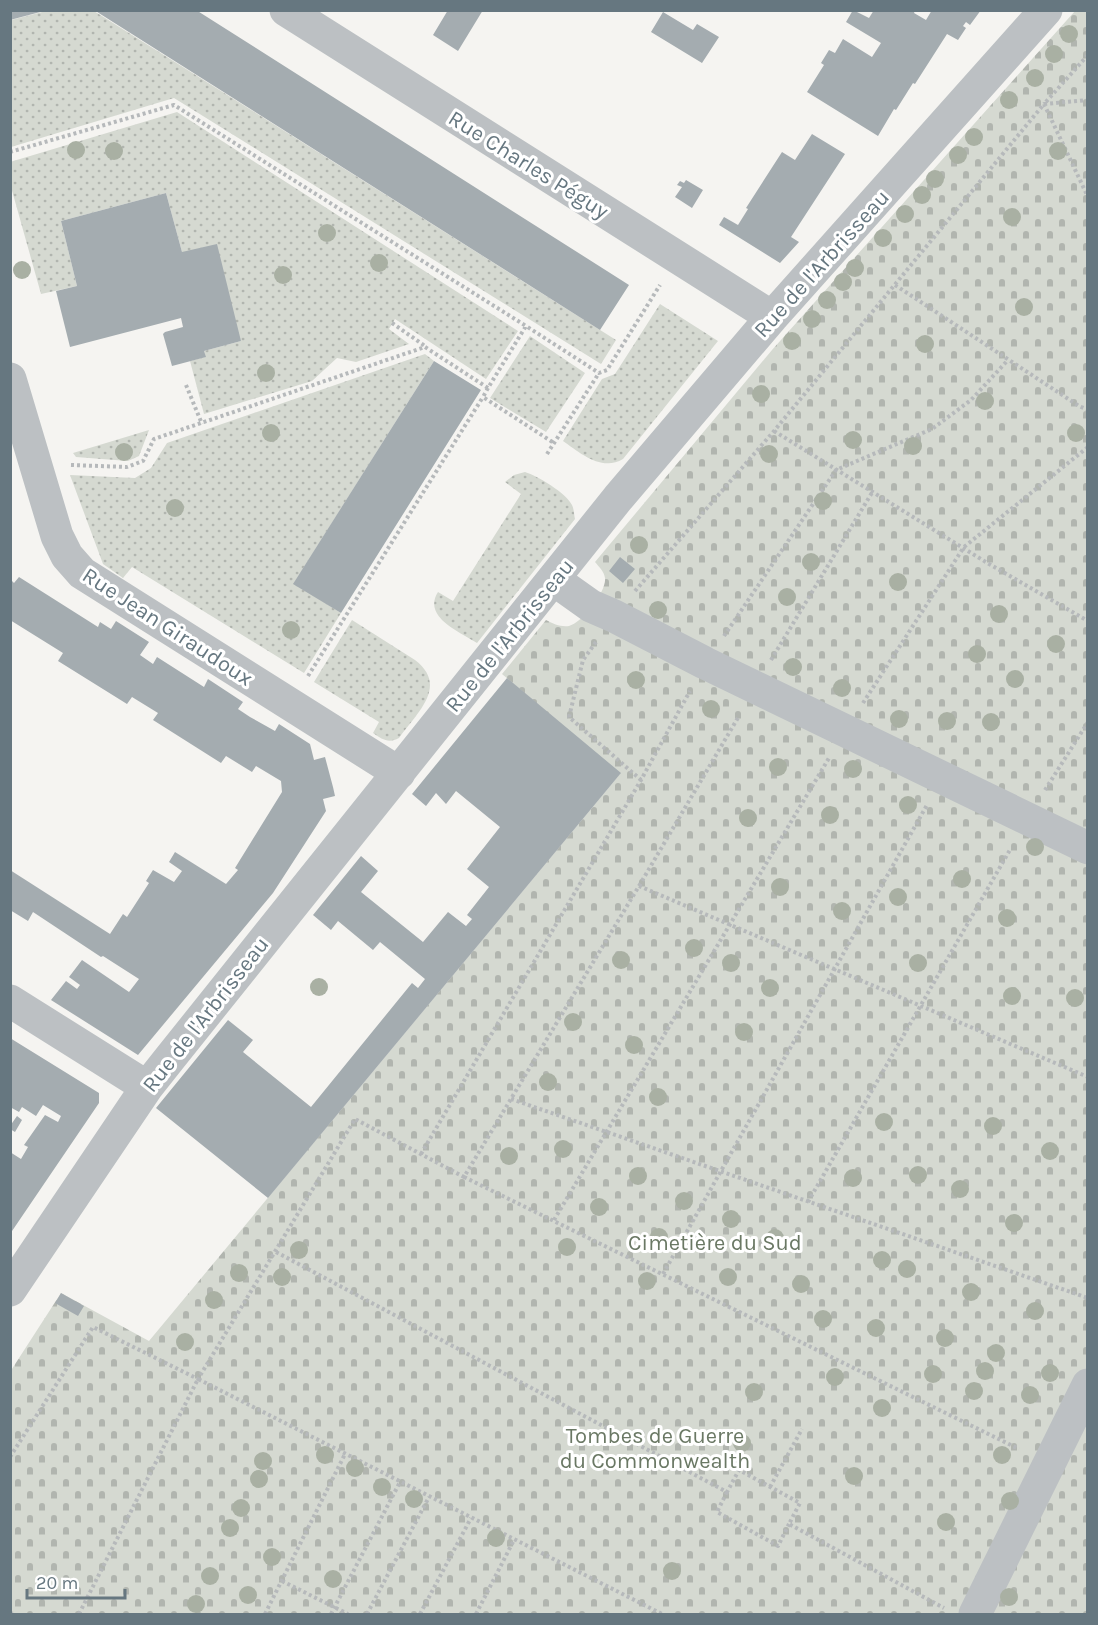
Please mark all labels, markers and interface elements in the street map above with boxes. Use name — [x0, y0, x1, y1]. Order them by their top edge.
street label: Rue Charles Péguy — [444, 105, 613, 225]
street label: Rue de l'Arbrisseau — [749, 184, 895, 343]
street label: Rue de l'Arbrisseau — [440, 554, 580, 718]
street label: Rue Jean Giraudoux — [77, 562, 258, 692]
street label: Rue de l'Arbrisseau — [137, 932, 275, 1097]
park label: Cimetière du Sud — [628, 1230, 802, 1256]
park label: Tombes de Guerre du Commonwealth — [560, 1423, 750, 1474]
scale bar — [27, 1562, 124, 1600]
text: 20 m — [36, 1572, 78, 1594]

